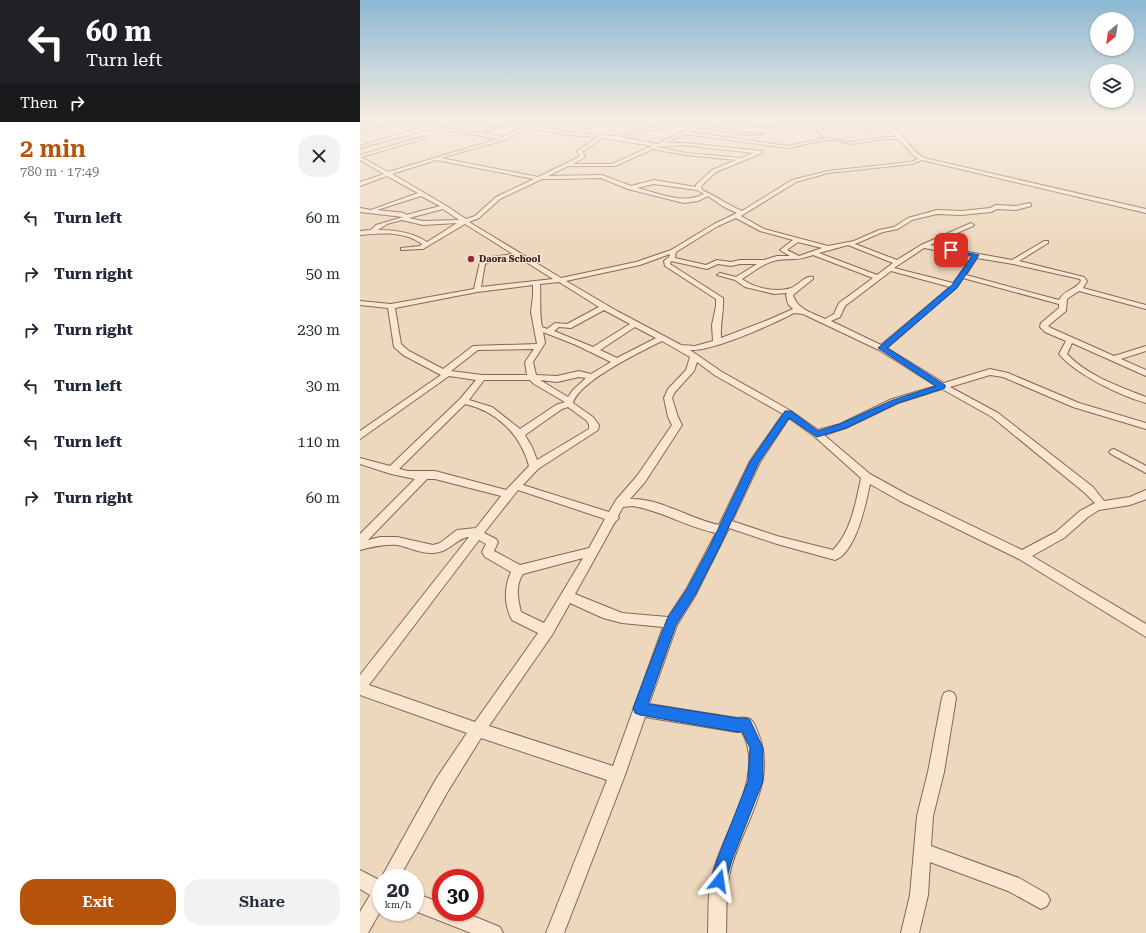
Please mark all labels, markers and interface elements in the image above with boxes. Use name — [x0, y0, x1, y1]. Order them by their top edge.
north arrow — [1090, 12, 1134, 56]
map controls — [1090, 12, 1134, 108]
text: 60 m — [86, 15, 151, 48]
icon: left — [20, 16, 72, 68]
text: Turn left — [86, 49, 162, 70]
button: layers — [1090, 64, 1134, 108]
icon: right — [66, 92, 88, 114]
text: Then — [20, 94, 58, 112]
text: 2 min — [20, 135, 86, 163]
button: close — [298, 135, 340, 177]
text: 780 m · 17:49 — [20, 164, 99, 179]
icon: left — [20, 207, 42, 229]
text: Turn left — [54, 209, 122, 227]
text: 60 m — [306, 209, 340, 227]
pin — [934, 233, 968, 267]
icon: arrive — [940, 239, 962, 261]
marker: Daora School — [466, 254, 476, 264]
place label: Daora School — [479, 254, 540, 264]
icon: right — [20, 263, 42, 285]
text: Turn right — [54, 265, 133, 283]
text: 50 m — [306, 265, 340, 283]
icon: right — [20, 319, 42, 341]
text: Turn right — [54, 321, 133, 339]
text: 230 m — [297, 321, 340, 339]
icon: left — [20, 375, 42, 397]
text: Turn left — [54, 377, 122, 395]
text: 30 m — [306, 377, 340, 395]
icon: left — [20, 431, 42, 453]
text: Turn left — [54, 433, 122, 451]
text: 110 m — [297, 433, 340, 451]
icon: right — [20, 487, 42, 509]
text: Turn right — [54, 489, 133, 507]
text: 60 m — [306, 489, 340, 507]
position arrow — [698, 860, 740, 902]
speed limit sign: 30 — [432, 869, 484, 921]
text: 20 — [387, 878, 409, 902]
button: Exit — [20, 879, 176, 925]
button: Share — [184, 879, 340, 925]
text: km/h — [385, 899, 411, 910]

